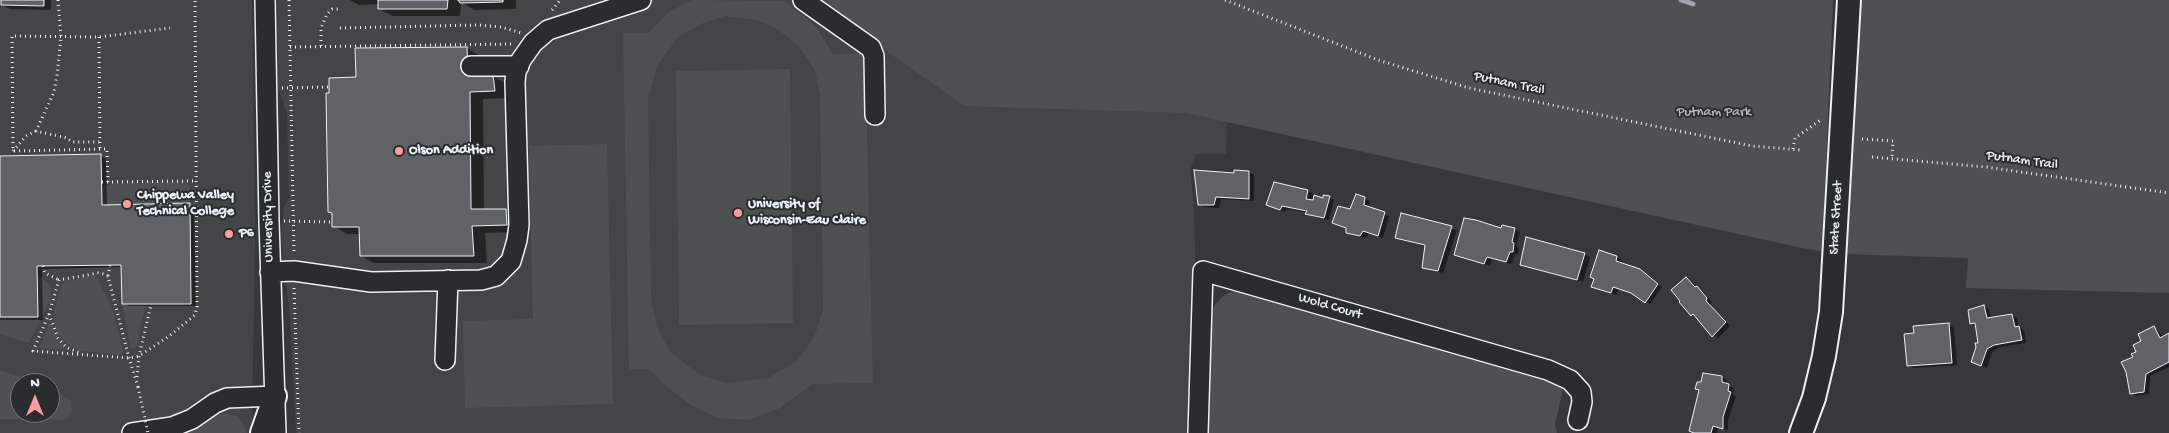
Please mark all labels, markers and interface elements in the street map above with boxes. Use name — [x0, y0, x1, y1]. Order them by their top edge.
street label: Putnam Trail — [1472, 68, 1546, 100]
park label: Putnam Park — [1677, 105, 1751, 121]
place label: Olson Addition — [409, 143, 493, 159]
marker: Olson Addition — [393, 145, 405, 157]
street label: Putnam Trail — [1985, 148, 2059, 174]
street label: University Drive — [260, 171, 278, 263]
street label: State Street — [1827, 181, 1847, 255]
place label: Chippewa Valley Technical College — [137, 188, 234, 220]
place label: University of Wisconsin-Eau Claire — [748, 197, 866, 230]
marker: Chippewa Valley Technical College — [121, 198, 133, 210]
marker: University of Wisconsin-Eau Claire — [732, 207, 744, 219]
place label: P6 — [239, 226, 254, 242]
marker: P6 — [223, 228, 235, 240]
street label: Wold Court — [1296, 290, 1364, 324]
north arrow — [10, 373, 60, 423]
text: N — [30, 375, 40, 392]

